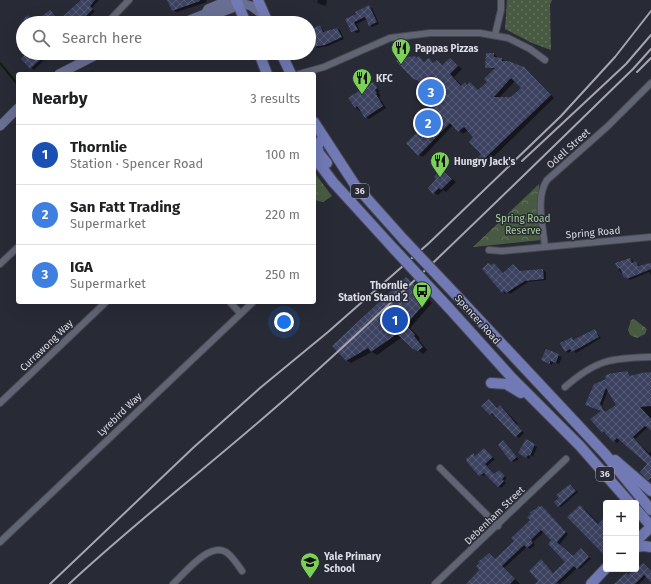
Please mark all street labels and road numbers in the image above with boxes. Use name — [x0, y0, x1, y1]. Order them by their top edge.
street label: Odell Street — [545, 126, 593, 171]
road number: 36 — [351, 184, 369, 198]
street label: Spring Road — [565, 225, 621, 241]
street label: Spencer Road — [452, 293, 503, 347]
street label: Currawong Way — [18, 317, 76, 374]
street label: Lyrebird Way — [95, 390, 145, 439]
road number: 36 — [596, 467, 614, 481]
street label: Debenham Street — [462, 484, 527, 547]

